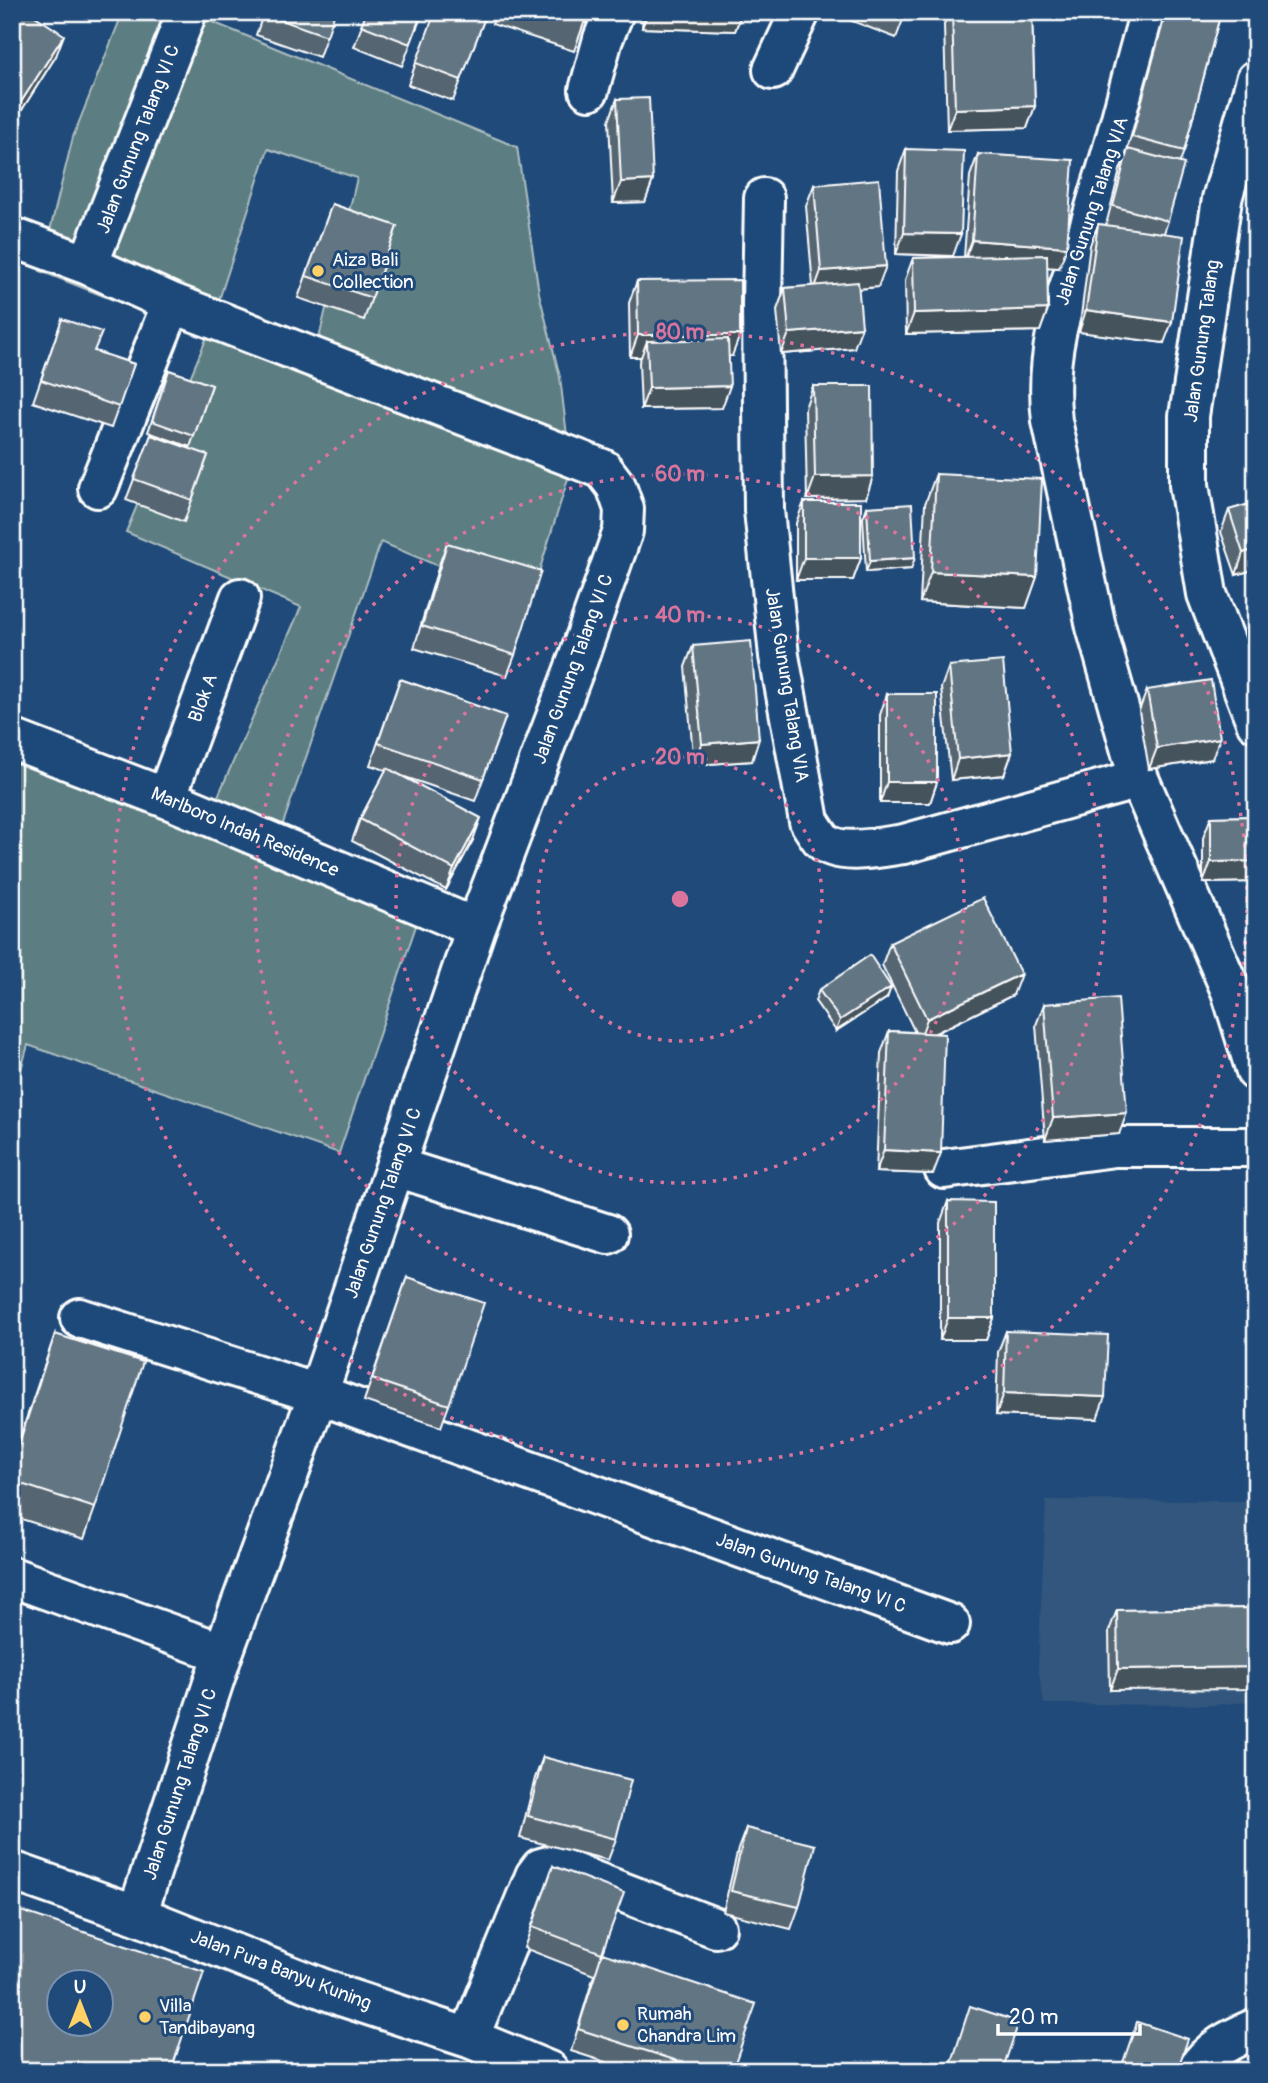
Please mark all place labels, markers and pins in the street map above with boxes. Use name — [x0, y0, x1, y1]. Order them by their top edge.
place label: Aiza Bali Collection — [332, 248, 414, 294]
marker: Aiza Bali Collection — [310, 263, 326, 279]
centre of rings — [668, 887, 692, 911]
place label: Villa Tandibayang — [159, 1994, 255, 2040]
place label: Rumah Chandra Lim — [637, 2002, 736, 2048]
marker: Villa Tandibayang — [137, 2009, 153, 2025]
marker: Rumah Chandra Lim — [615, 2017, 631, 2033]

